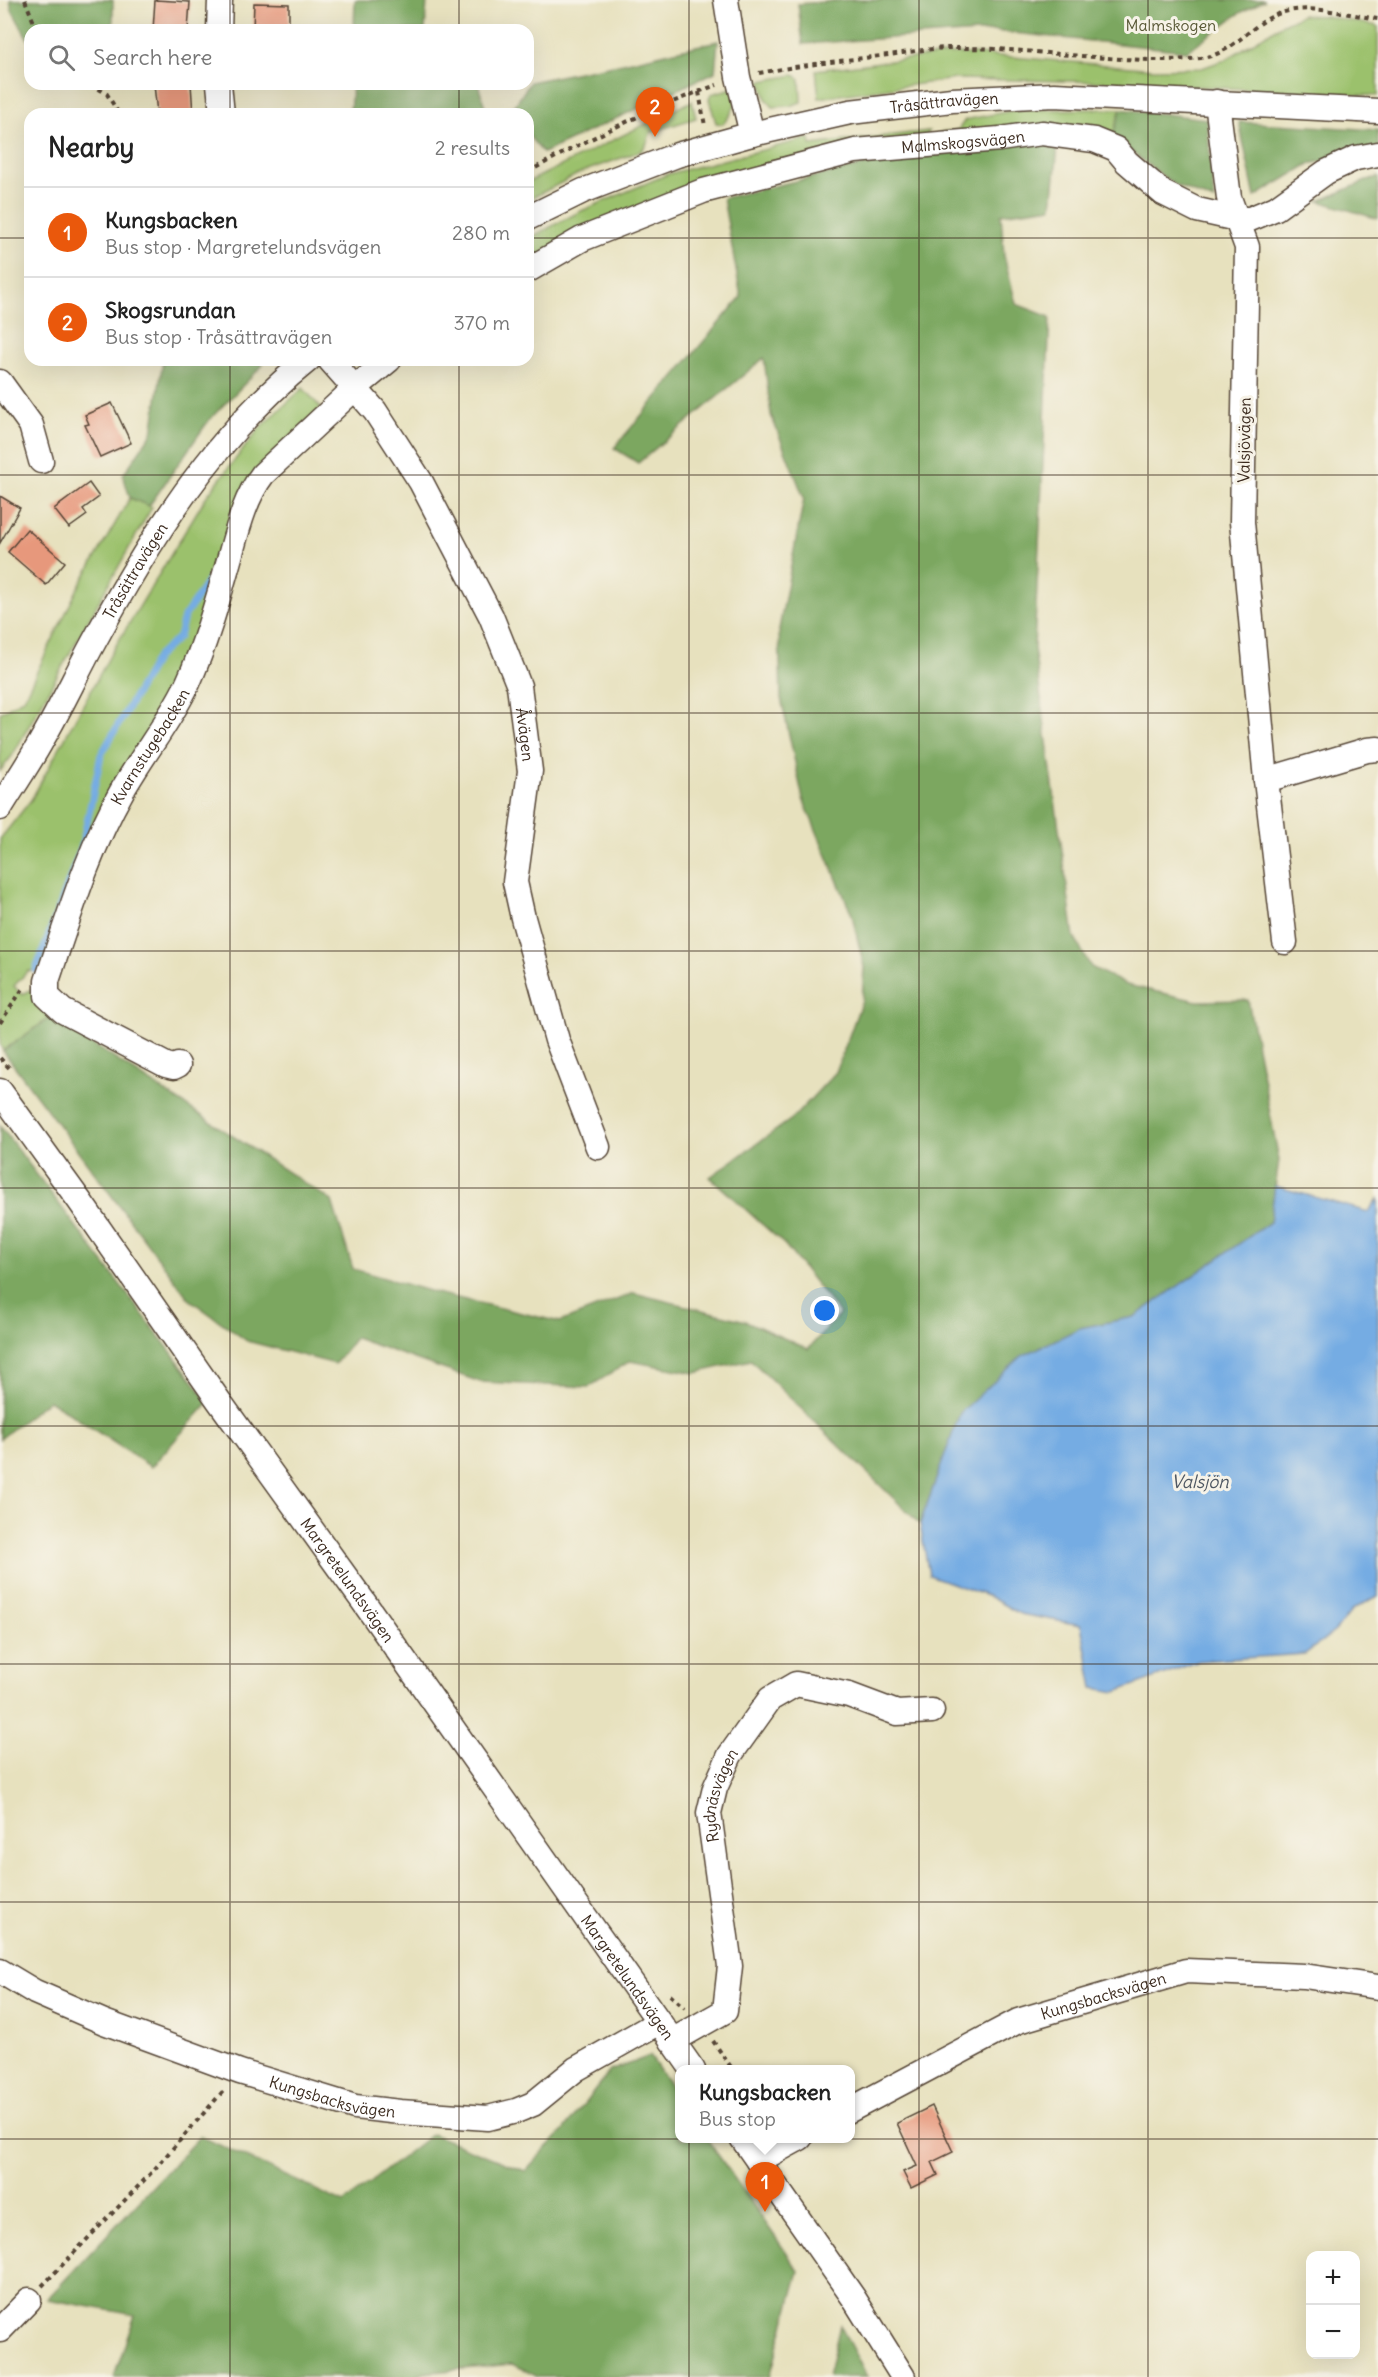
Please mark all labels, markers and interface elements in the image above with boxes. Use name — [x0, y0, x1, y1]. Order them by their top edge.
park label: Malmskogen — [1126, 15, 1216, 35]
search box — [24, 24, 534, 90]
icon: search — [45, 41, 78, 74]
text: Search here — [93, 43, 212, 71]
pin: 2 — [636, 88, 674, 137]
street label: Tråsättravägen — [889, 88, 999, 117]
street label: Malmskogsvägen — [900, 126, 1026, 157]
text: Nearby — [48, 131, 134, 164]
text: 2 results — [435, 135, 510, 160]
text: Kungsbacken — [105, 206, 238, 234]
text: 1 — [64, 220, 71, 245]
text: 280 m — [452, 220, 510, 245]
text: Bus stop · Margretelundsvägen — [105, 234, 381, 259]
text: Skogsrundan — [105, 296, 236, 324]
text: 2 — [62, 310, 73, 335]
text: 370 m — [453, 310, 510, 335]
text: Bus stop · Tråsättravägen — [105, 324, 332, 349]
street label: Valsjövägen — [1233, 397, 1255, 483]
street label: Tråsättravägen — [98, 519, 172, 623]
street label: Kvarnstugebacken — [106, 685, 194, 808]
street label: Åvägen — [512, 706, 539, 762]
your location — [810, 1296, 839, 1325]
water label: Valsjön — [1171, 1470, 1229, 1493]
street label: Margretelundsvägen — [296, 1514, 399, 1646]
street label: Rydnäsvägen — [699, 1744, 742, 1844]
street label: Margretelundsvägen — [577, 1911, 679, 2044]
street label: Kungsbacksvägen — [1038, 1968, 1168, 2024]
popup — [675, 2065, 855, 2143]
street label: Kungsbacksvägen — [267, 2072, 397, 2121]
text: Kungsbacken — [699, 2078, 831, 2106]
text: Bus stop — [699, 2106, 776, 2131]
pin: 1 — [746, 2162, 784, 2212]
map controls — [1306, 2251, 1360, 2359]
button: + — [1306, 2251, 1360, 2305]
button: − — [1306, 2305, 1360, 2359]

